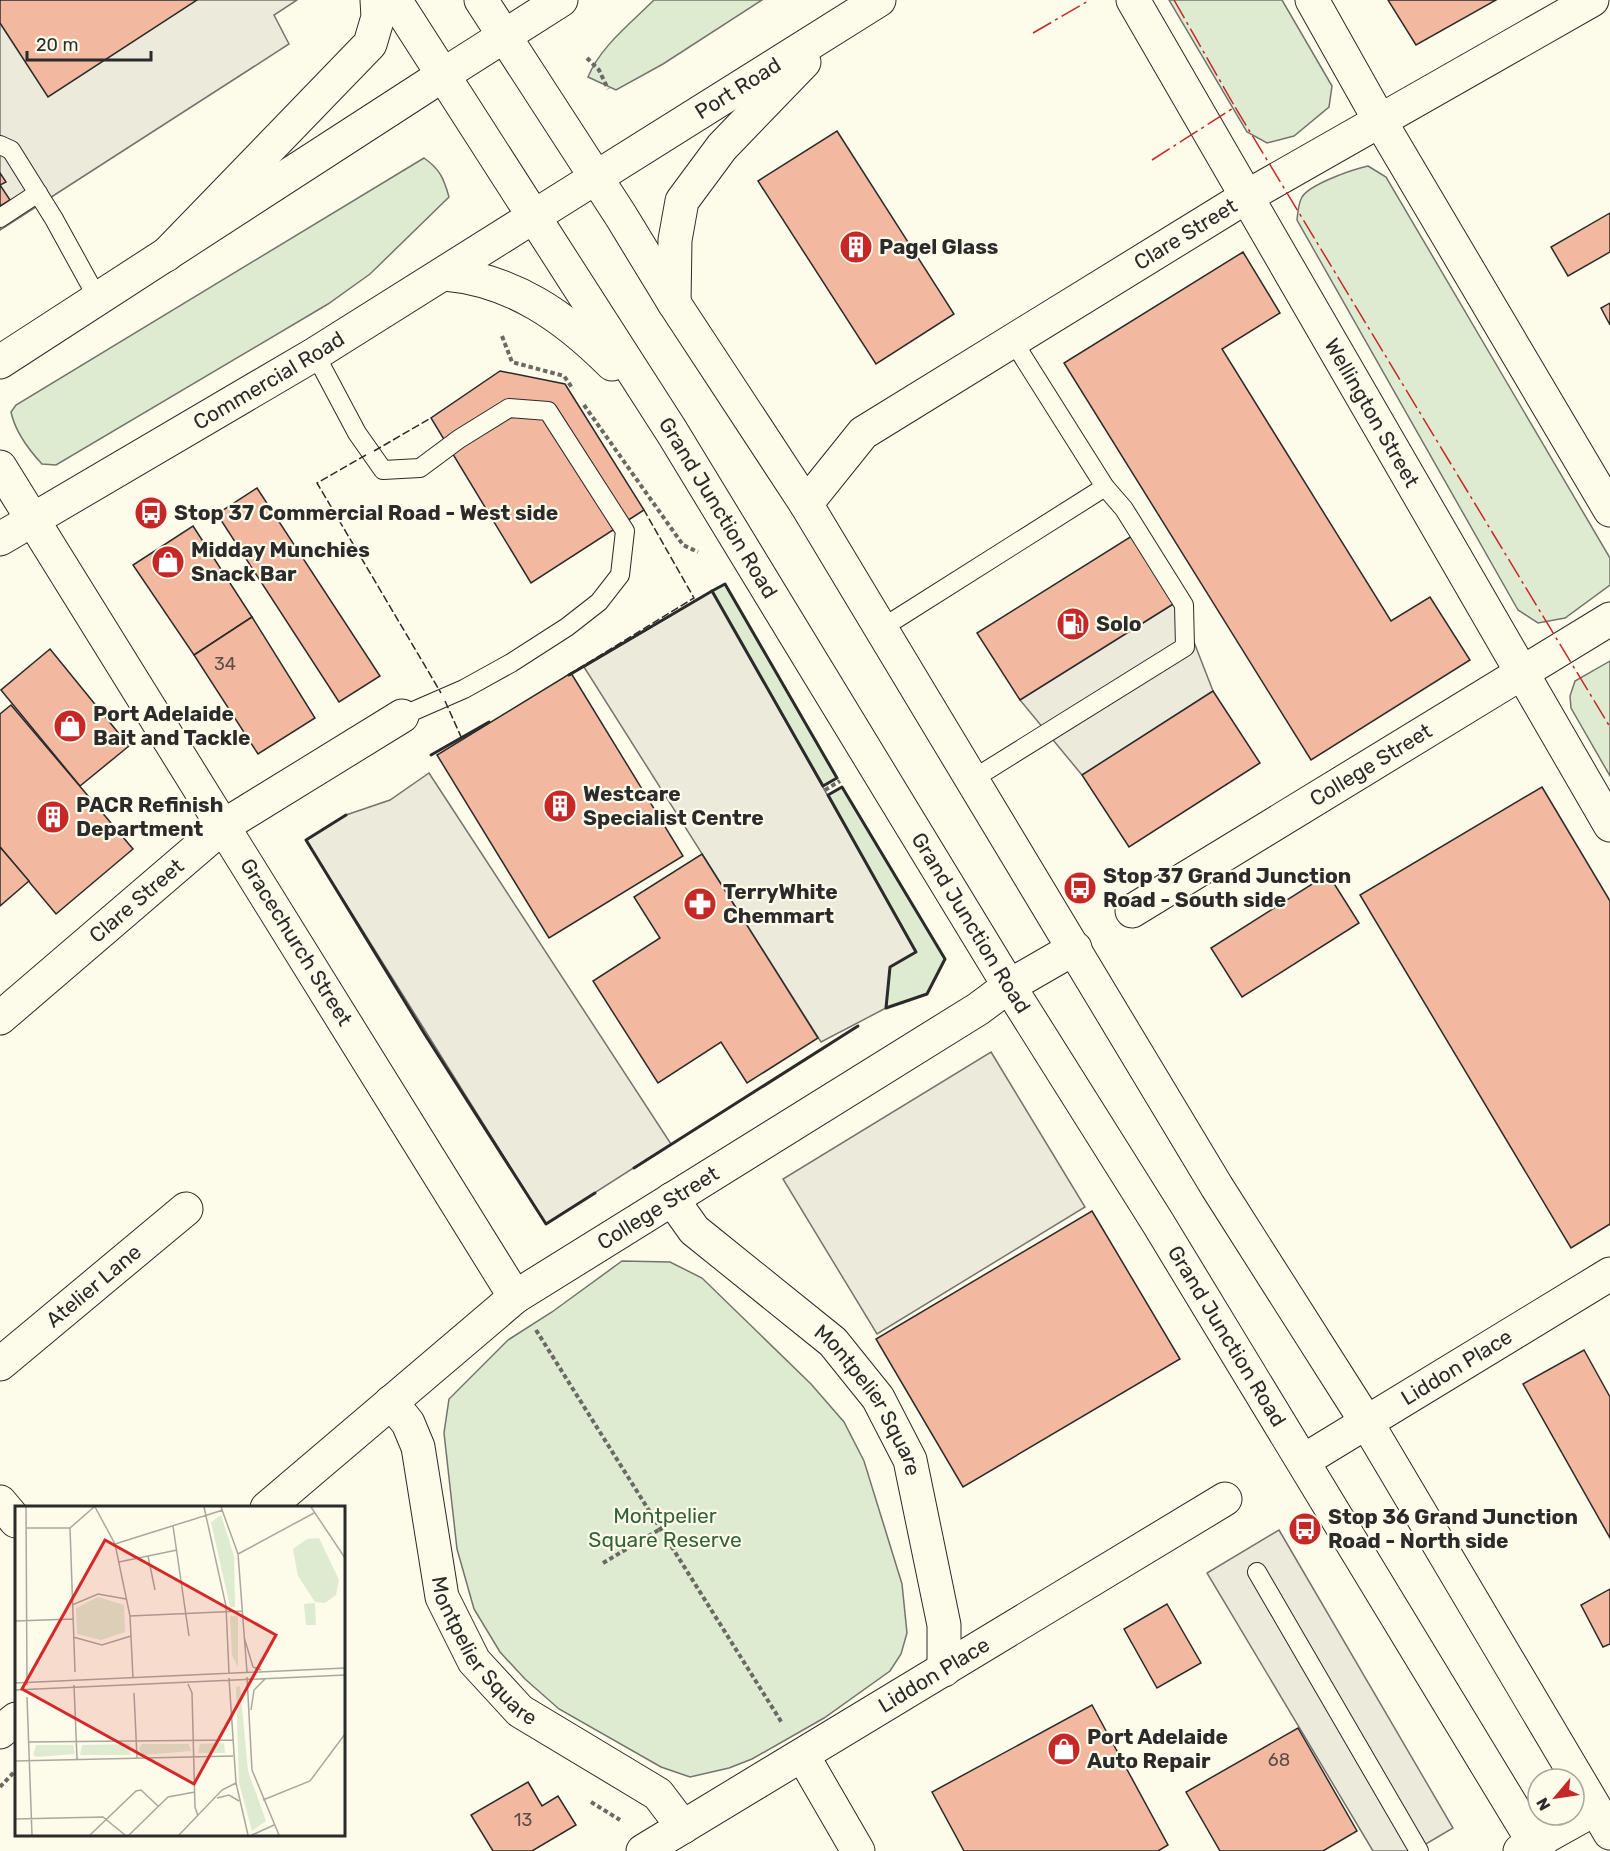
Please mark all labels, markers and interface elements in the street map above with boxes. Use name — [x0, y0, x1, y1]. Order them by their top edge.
scale bar — [27, 24, 152, 62]
text: 20 m — [36, 34, 78, 56]
street label: Port Road — [690, 52, 785, 124]
street label: Clare Street — [1129, 193, 1241, 275]
building icon: Pagel Glass — [838, 229, 874, 265]
place label: Pagel Glass — [879, 234, 998, 259]
street label: Commercial Road — [189, 326, 349, 435]
street label: Wellington Street — [1319, 334, 1425, 492]
street label: Grand Junction Road — [654, 412, 783, 603]
bus stop icon: Stop 37 Commercial Road - West side — [133, 495, 169, 531]
place label: Stop 37 Commercial Road - West side — [174, 500, 558, 525]
place label: Midday Munchies Snack Bar — [191, 537, 370, 586]
shop icon: Midday Munchies Snack Bar — [150, 544, 186, 580]
fuel station icon: Solo — [1055, 606, 1091, 642]
place label: Solo — [1096, 611, 1142, 636]
house number: 34 — [214, 653, 236, 675]
place label: Port Adelaide Bait and Tackle — [93, 701, 251, 750]
shop icon: Port Adelaide Bait and Tackle — [52, 708, 88, 744]
street label: College Street — [1305, 718, 1436, 811]
place label: Westcare Specialist Centre — [583, 781, 764, 830]
building icon: Westcare Specialist Centre — [542, 788, 578, 824]
place label: PACR Refinish Department — [76, 792, 223, 841]
building icon: PACR Refinish Department — [35, 799, 71, 835]
street label: Grand Junction Road — [907, 828, 1036, 1018]
street label: Clare Street — [84, 853, 189, 948]
street label: Gracechurch Street — [235, 854, 358, 1030]
place label: Stop 37 Grand Junction Road - South side — [1103, 863, 1351, 912]
bus stop icon: Stop 37 Grand Junction Road - South side — [1062, 870, 1098, 906]
place label: TerryWhite Chemmart — [723, 879, 838, 928]
pharmacy icon: TerryWhite Chemmart — [682, 886, 718, 922]
street label: College Street — [592, 1161, 723, 1255]
street label: Atelier Lane — [41, 1239, 146, 1332]
street label: Grand Junction Road — [1163, 1241, 1292, 1431]
street label: Montpelier Square — [810, 1319, 926, 1478]
street label: Liddon Place — [1396, 1324, 1517, 1410]
park label: Montpelier Square Reserve — [588, 1503, 742, 1552]
place label: Stop 36 Grand Junction Road - North side — [1328, 1504, 1578, 1553]
inset map — [15, 1506, 345, 1836]
bus stop icon: Stop 36 Grand Junction Road - North side — [1287, 1511, 1323, 1547]
street label: Montpelier Square — [427, 1574, 542, 1730]
street label: Liddon Place — [874, 1631, 994, 1718]
place label: Port Adelaide Auto Repair — [1087, 1724, 1228, 1773]
shop icon: Port Adelaide Auto Repair — [1046, 1731, 1082, 1767]
house number: 68 — [1268, 1749, 1290, 1771]
north arrow — [1526, 1767, 1586, 1827]
text: N — [1532, 1794, 1554, 1814]
house number: 13 — [514, 1809, 532, 1831]

